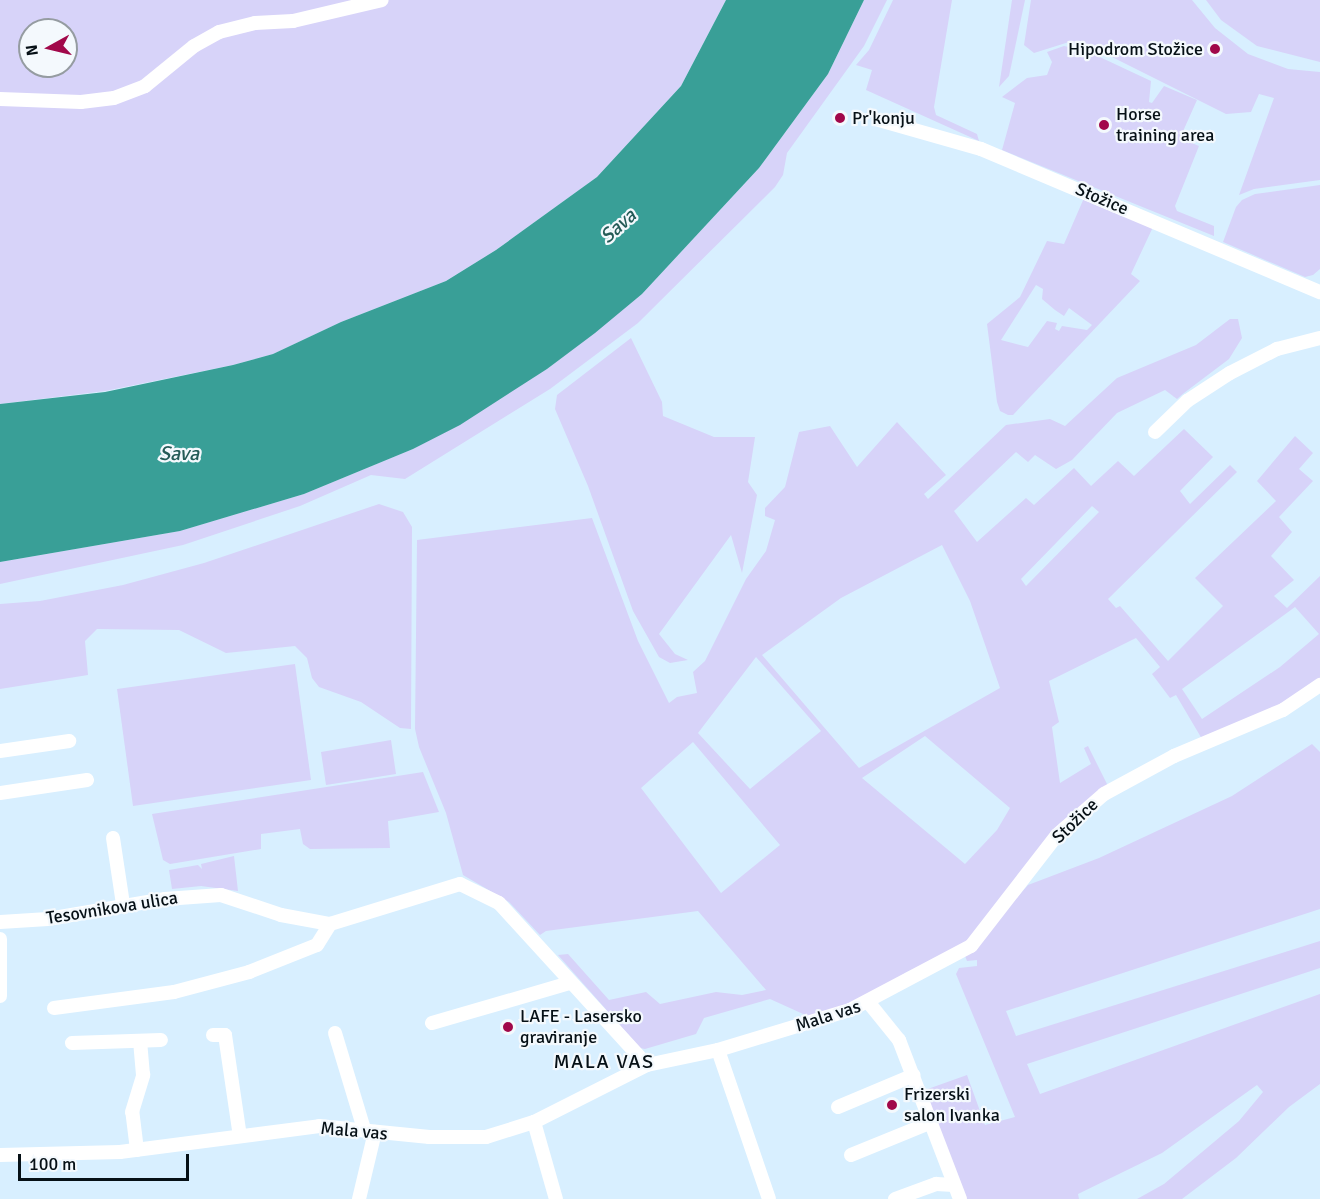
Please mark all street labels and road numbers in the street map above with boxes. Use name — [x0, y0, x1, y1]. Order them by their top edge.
street label: Stožice — [1072, 178, 1132, 220]
street label: Stožice — [1048, 794, 1102, 848]
street label: Tesovnikova ulica — [45, 887, 179, 929]
street label: Mala vas — [793, 995, 863, 1037]
street label: Mala vas — [320, 1117, 388, 1145]

